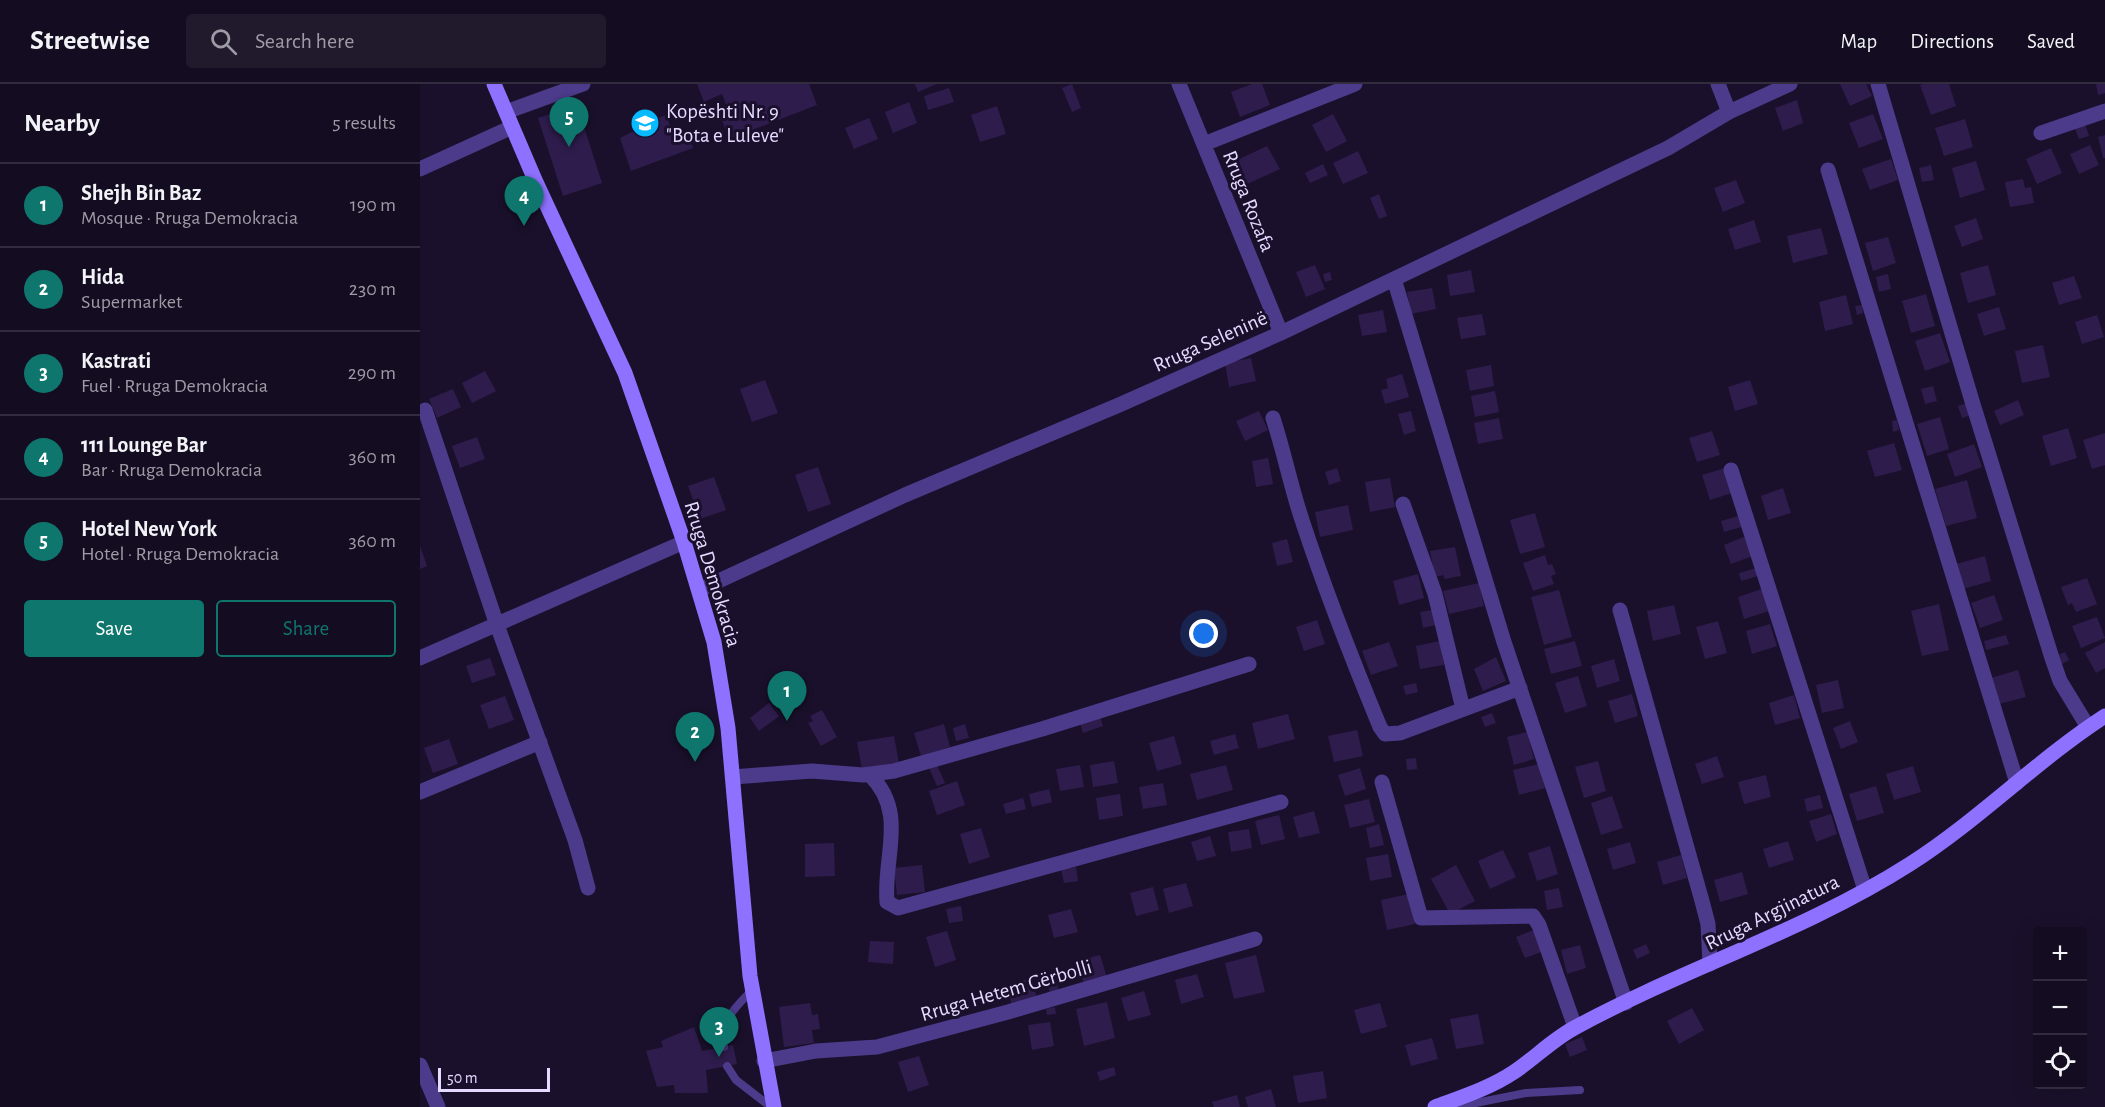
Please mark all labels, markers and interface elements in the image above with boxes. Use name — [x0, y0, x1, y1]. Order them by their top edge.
search box — [186, 14, 606, 68]
icon: search — [207, 25, 240, 58]
text: Streetwise — [30, 27, 150, 55]
text: Search here — [255, 30, 354, 52]
text: Map — [1841, 31, 1877, 52]
text: Directions — [1910, 31, 1994, 52]
text: Saved — [2027, 31, 2075, 52]
pin: 5 — [550, 98, 588, 147]
place label: Kopështi Nr. 9 "Bota e Luleve" — [666, 101, 784, 146]
school or university icon: Kopështi Nr. 9 "Bota e Luleve" — [629, 107, 661, 139]
text: Nearby — [24, 110, 100, 136]
text: 5 results — [332, 113, 396, 133]
street label: Rruga Rozafa — [1219, 148, 1278, 255]
pin: 4 — [504, 176, 544, 226]
text: Shejh Bin Baz — [81, 182, 201, 204]
text: 1 — [40, 195, 47, 215]
text: 190 m — [350, 195, 396, 215]
text: Mosque · Rruga Demokracia — [81, 208, 298, 228]
text: Hida — [81, 266, 124, 288]
text: 2 — [39, 279, 48, 299]
text: 230 m — [349, 279, 396, 299]
text: Supermarket — [81, 292, 182, 312]
street label: Rruga Seleninë — [1150, 307, 1270, 376]
text: Kastrati — [81, 350, 151, 372]
text: 3 — [39, 363, 48, 383]
text: 290 m — [348, 363, 396, 383]
text: Fuel · Rruga Demokracia — [81, 376, 268, 396]
text: 111 Lounge Bar — [81, 434, 207, 456]
text: 4 — [38, 447, 49, 467]
text: 360 m — [349, 447, 396, 467]
text: Bar · Rruga Demokracia — [81, 460, 262, 480]
street label: Rruga Demokracia — [680, 499, 745, 650]
text: Hotel New York — [81, 518, 217, 540]
text: 5 — [39, 531, 48, 551]
text: 360 m — [349, 531, 396, 551]
text: Hotel · Rruga Demokracia — [81, 544, 279, 564]
button: Save — [24, 600, 204, 657]
button: Share — [216, 600, 396, 657]
your location — [1189, 619, 1218, 648]
pin: 1 — [768, 672, 806, 721]
pin: 2 — [676, 712, 714, 762]
street label: Rruga Argjinatura — [1702, 871, 1843, 954]
map controls — [2033, 927, 2087, 1089]
button: + — [2033, 927, 2087, 981]
street label: Rruga Hetem Gërbolli — [918, 956, 1094, 1025]
button: − — [2033, 981, 2087, 1035]
pin: 3 — [700, 1008, 738, 1057]
button: locate — [2033, 1035, 2087, 1089]
scale bar — [438, 1065, 550, 1092]
text: 50 m — [447, 1070, 478, 1086]

